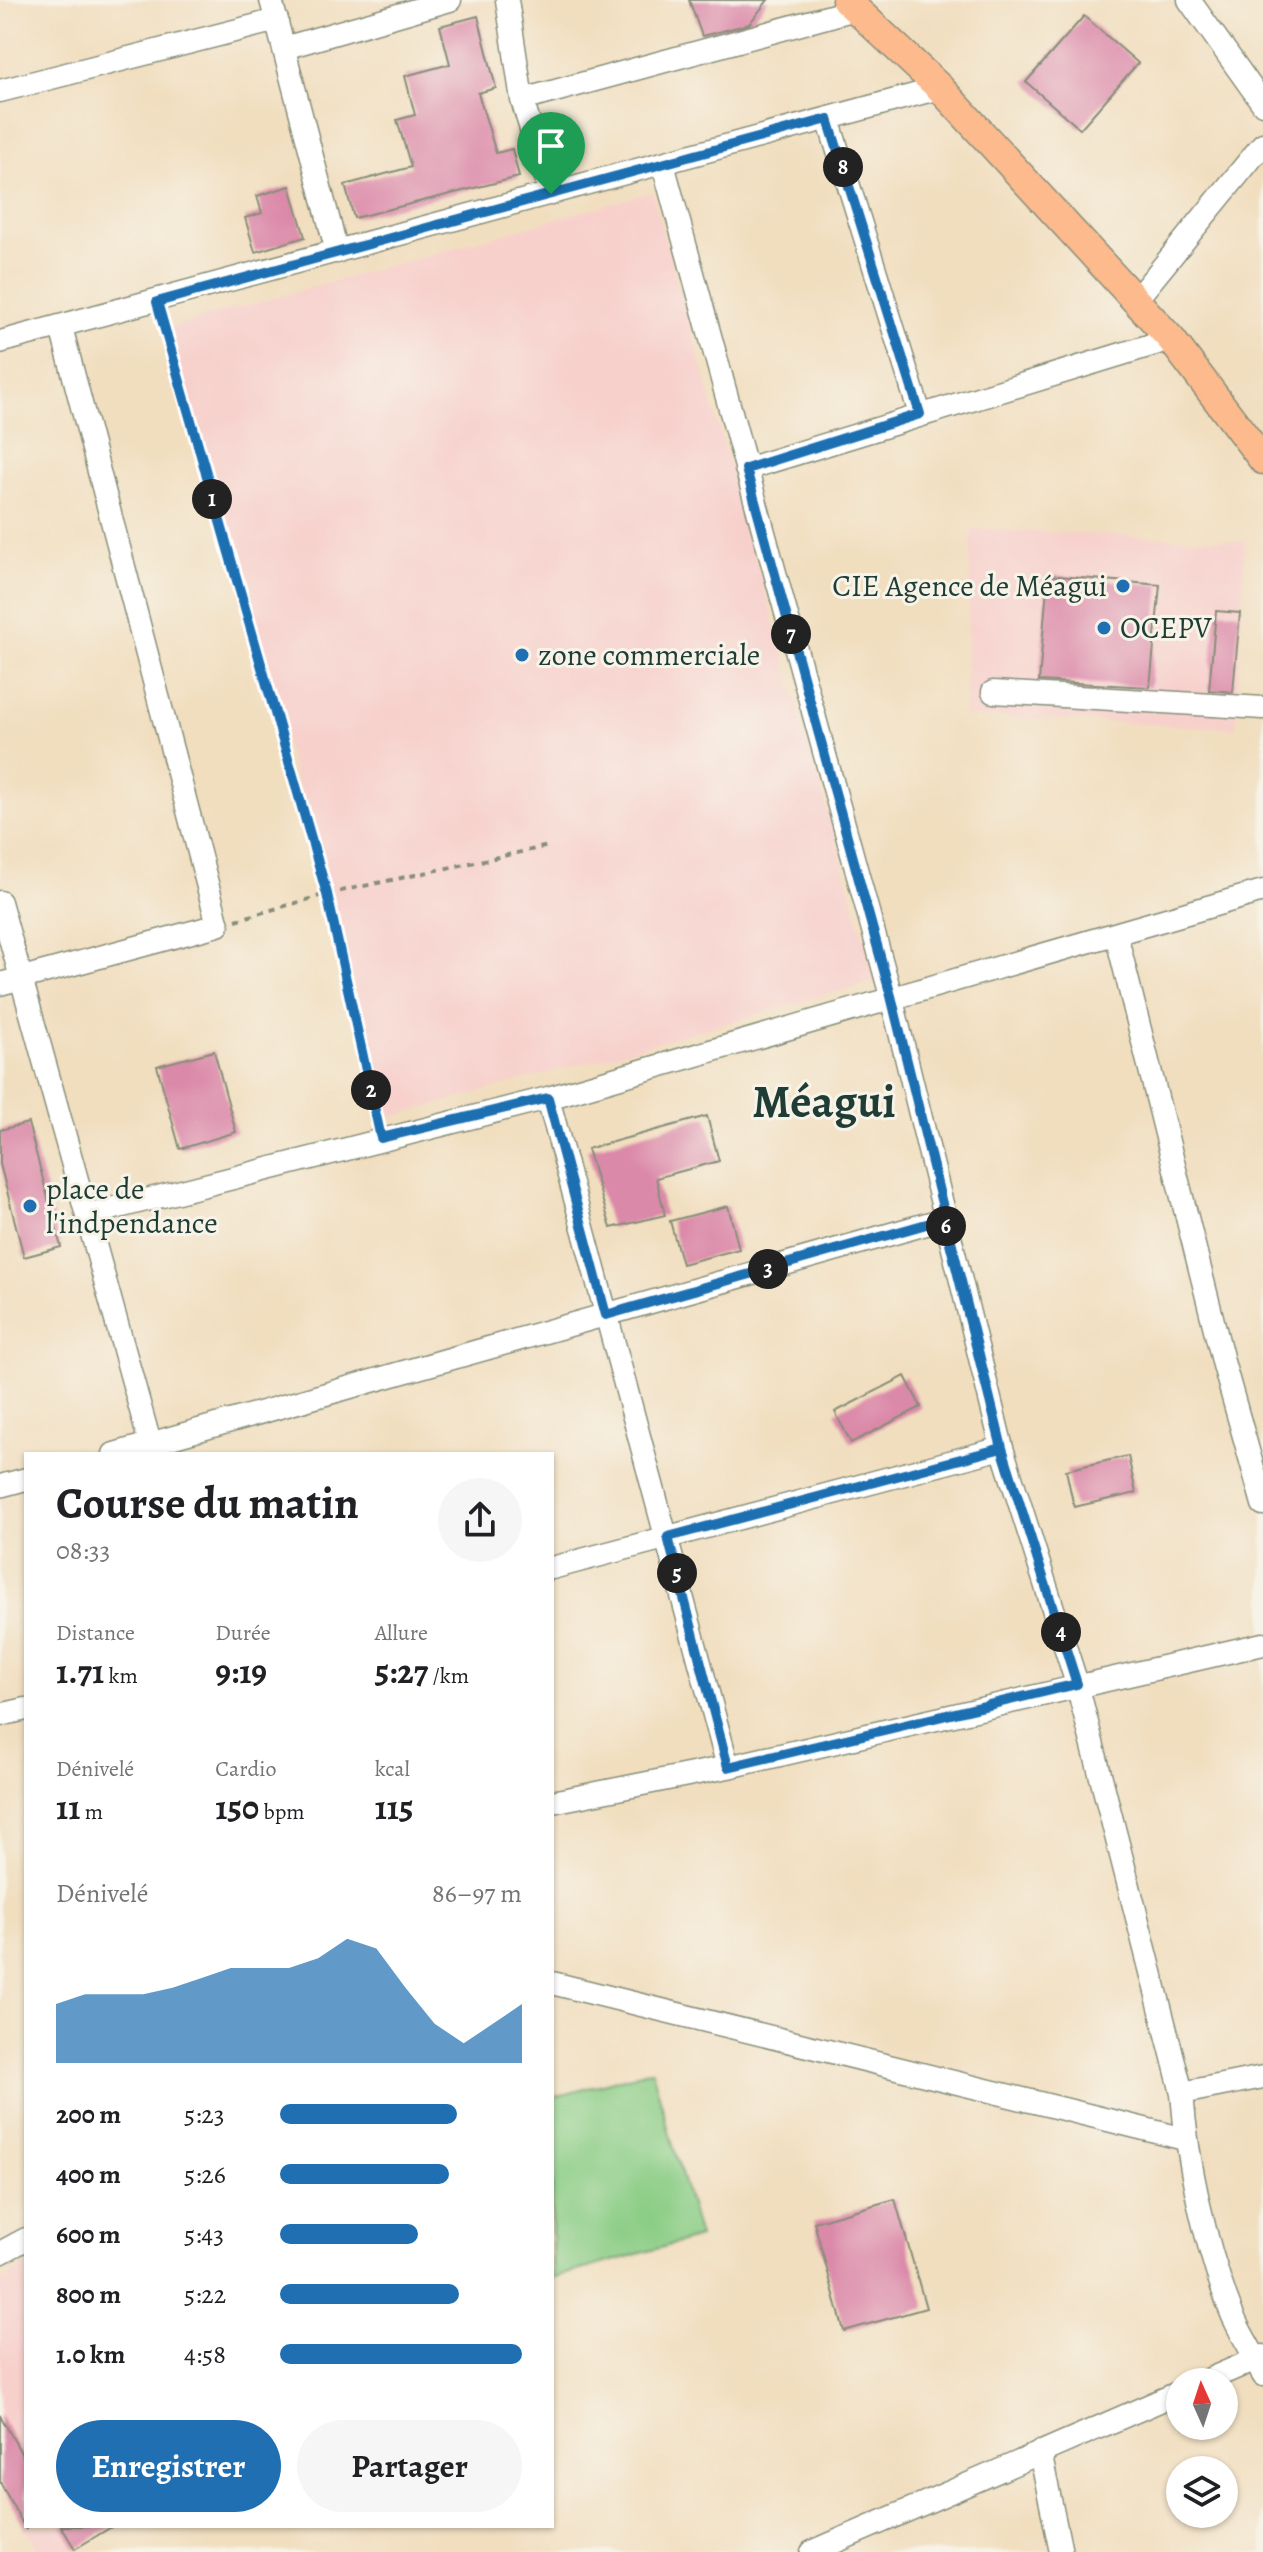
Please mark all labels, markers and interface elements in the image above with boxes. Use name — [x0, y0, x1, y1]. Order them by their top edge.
pin — [517, 112, 585, 194]
icon: arrive — [529, 124, 573, 168]
pin: 8 — [823, 147, 863, 187]
text: 8 — [838, 152, 848, 182]
pin: 1 — [192, 479, 232, 519]
text: 1 — [208, 484, 216, 514]
place label: CIE Agence de Méagui — [832, 566, 1107, 606]
marker: CIE Agence de Méagui — [1114, 577, 1132, 595]
place label: OCEPV — [1120, 608, 1212, 648]
pin: 7 — [771, 614, 811, 654]
text: 7 — [786, 619, 796, 649]
marker: OCEPV — [1095, 619, 1113, 637]
place label: zone commerciale — [538, 635, 760, 675]
marker: zone commerciale — [513, 646, 531, 664]
pin: 2 — [351, 1070, 391, 1110]
district label: Méagui — [752, 1070, 896, 1133]
text: 2 — [366, 1075, 376, 1105]
place label: place de l'indpendance — [46, 1169, 218, 1243]
marker: place de l'indpendance — [21, 1197, 39, 1215]
pin: 6 — [926, 1206, 966, 1246]
text: 6 — [941, 1211, 951, 1241]
pin: 3 — [748, 1249, 788, 1289]
text: 3 — [763, 1254, 773, 1284]
text: Course du matin — [56, 1473, 359, 1533]
button: share — [438, 1478, 522, 1562]
text: 08:33 — [56, 1533, 110, 1568]
pin: 5 — [657, 1553, 697, 1593]
text: 5 — [672, 1558, 682, 1588]
pin: 4 — [1041, 1612, 1081, 1652]
text: 4 — [1056, 1617, 1066, 1647]
text: Distance — [56, 1618, 135, 1648]
text: Durée — [215, 1618, 271, 1648]
text: Allure — [375, 1618, 428, 1648]
text: 1.71 — [56, 1648, 104, 1695]
text: 9:19 — [215, 1648, 267, 1695]
text: 5:27 — [375, 1648, 428, 1695]
text: km — [104, 1661, 138, 1691]
text: /km — [428, 1661, 469, 1691]
text: Dénivelé — [56, 1754, 134, 1784]
text: Cardio — [215, 1754, 277, 1784]
text: kcal — [375, 1754, 410, 1784]
text: 11 — [56, 1784, 80, 1831]
text: 150 — [215, 1784, 259, 1831]
text: 115 — [375, 1784, 414, 1831]
text: m — [80, 1797, 103, 1827]
text: bpm — [259, 1797, 305, 1827]
text: Dénivelé — [56, 1876, 148, 1911]
text: 86–97 m — [432, 1876, 522, 1911]
text: 200 m — [56, 2097, 121, 2132]
text: 5:23 — [184, 2097, 225, 2132]
text: 400 m — [56, 2157, 121, 2192]
text: 5:26 — [184, 2157, 226, 2192]
text: 600 m — [56, 2217, 121, 2252]
text: 5:43 — [184, 2217, 224, 2252]
text: 800 m — [56, 2277, 121, 2312]
text: 5:22 — [184, 2277, 226, 2312]
text: 1.0 km — [56, 2337, 125, 2372]
text: 4:58 — [184, 2337, 226, 2372]
north arrow — [1166, 2368, 1238, 2440]
map controls — [1166, 2368, 1238, 2528]
button: Enregistrer — [56, 2420, 281, 2512]
button: Partager — [297, 2420, 522, 2512]
button: layers — [1166, 2456, 1238, 2528]

